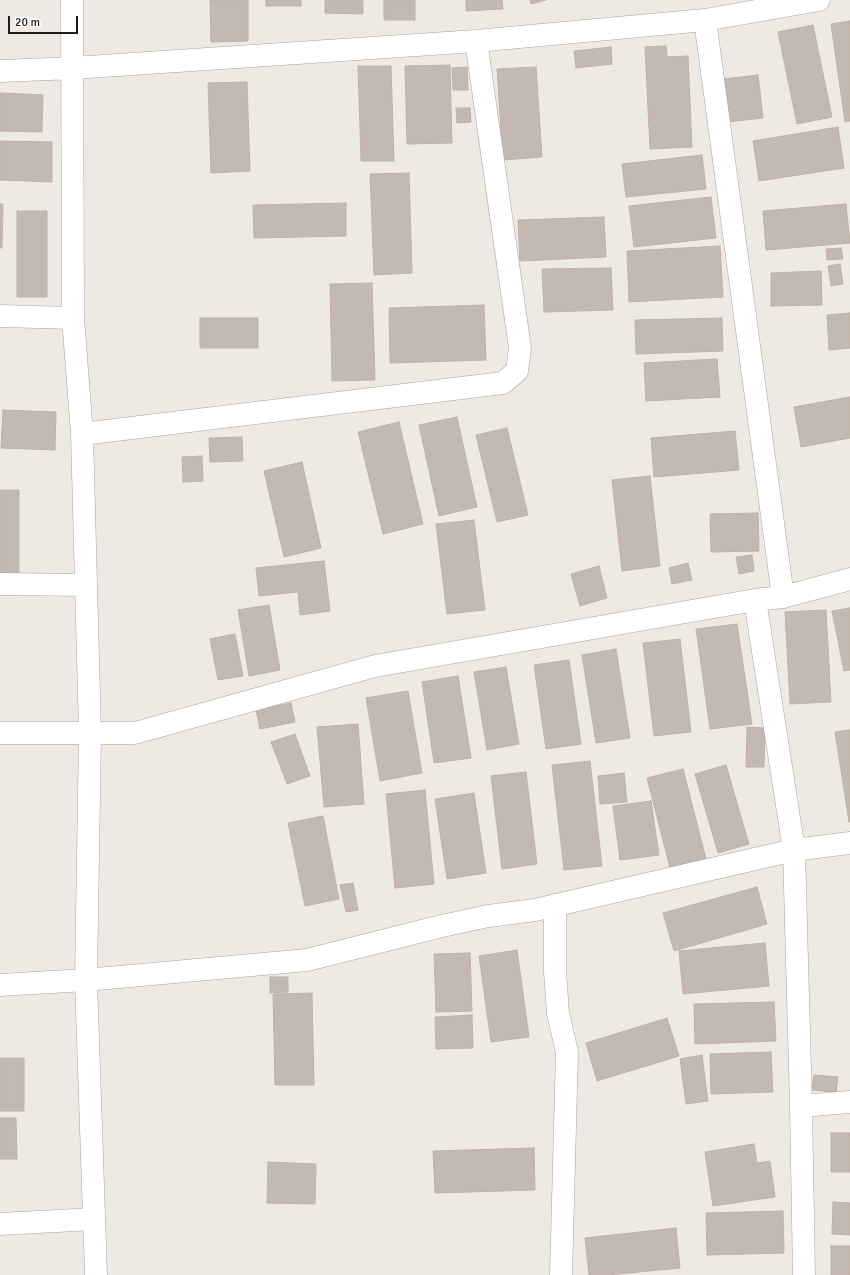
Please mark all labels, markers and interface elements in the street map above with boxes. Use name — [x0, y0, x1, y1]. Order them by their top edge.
scale bar — [10, 8, 80, 34]
text: 20 m — [15, 15, 40, 30]

